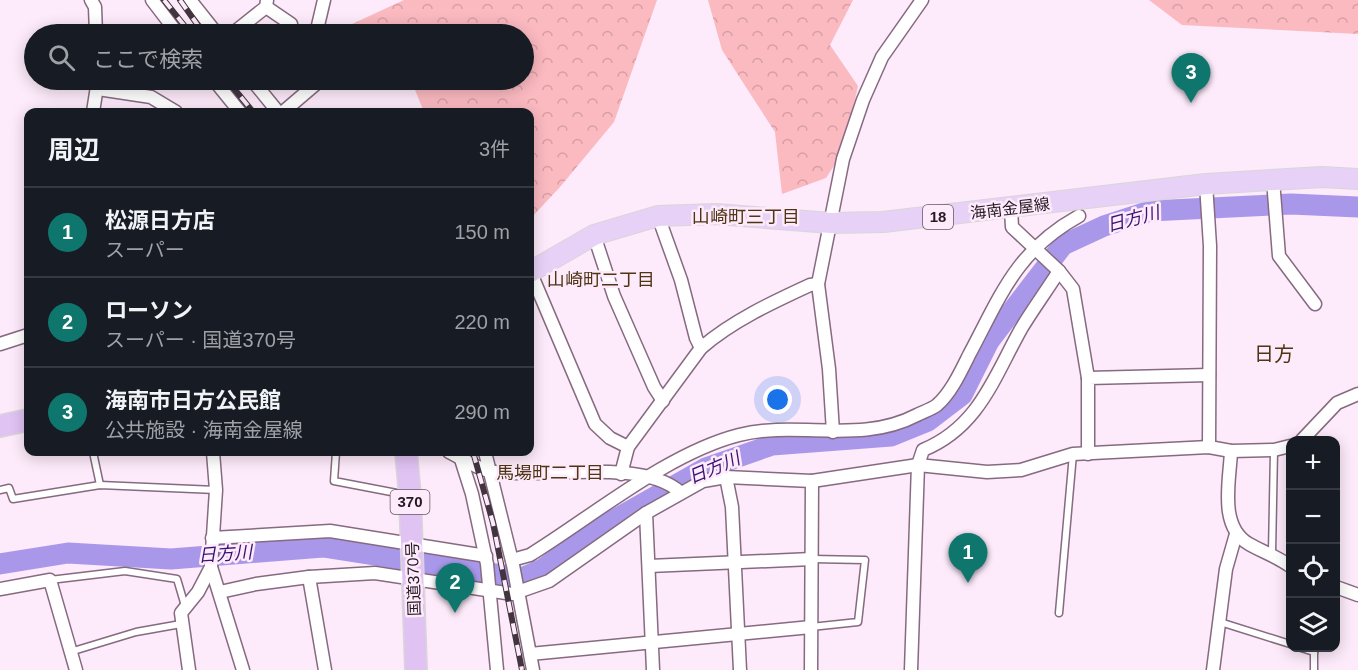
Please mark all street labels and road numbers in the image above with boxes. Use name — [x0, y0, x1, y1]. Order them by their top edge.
street label: 海南金屋線 — [969, 195, 1051, 222]
road number: 18 — [923, 205, 953, 229]
road number: 370 — [390, 490, 430, 514]
street label: 国道370号 — [404, 541, 423, 617]

